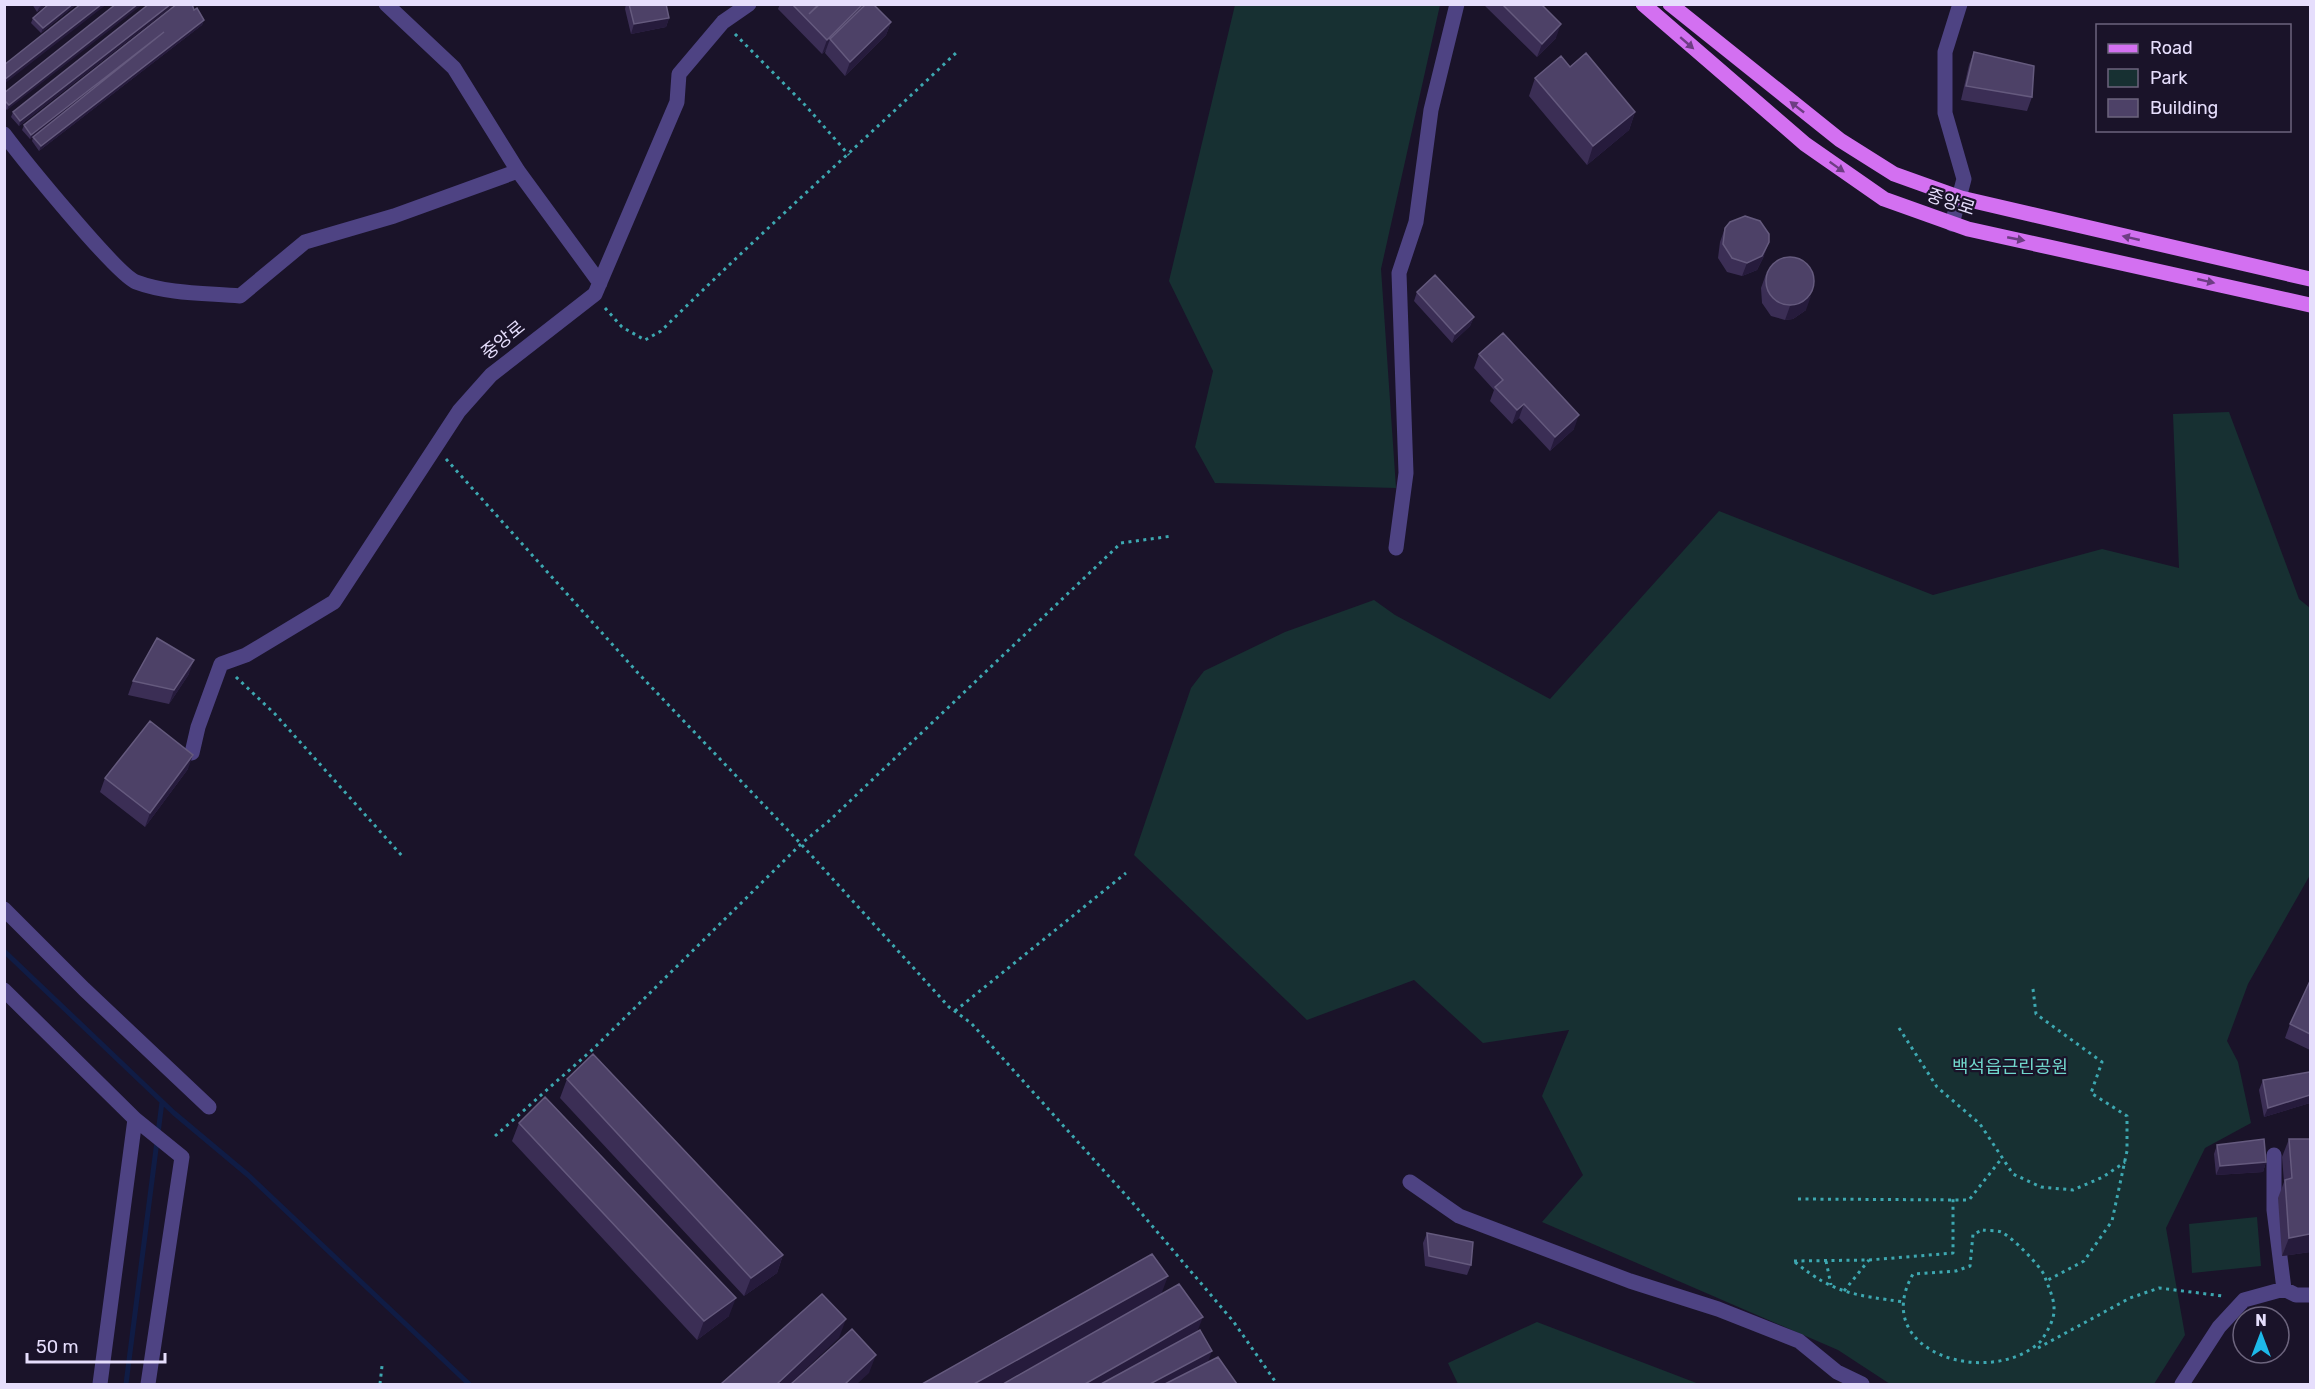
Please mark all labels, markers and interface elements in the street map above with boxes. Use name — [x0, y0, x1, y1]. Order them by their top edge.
legend — [2096, 24, 2291, 132]
one-way arrow — [1679, 36, 1694, 49]
text: Road — [2150, 37, 2193, 59]
text: Park — [2150, 67, 2188, 89]
text: Building — [2150, 97, 2218, 119]
one-way arrow — [1790, 102, 1805, 114]
one-way arrow — [1829, 161, 1845, 173]
street label: 중앙로 — [1924, 184, 1978, 220]
one-way arrow — [2121, 232, 2140, 242]
one-way arrow — [2007, 235, 2026, 244]
one-way arrow — [2197, 277, 2216, 286]
street label: 중앙로 — [477, 316, 529, 364]
park label: 백석읍근린공원 — [1952, 1056, 2068, 1078]
north arrow — [2231, 1305, 2291, 1365]
text: N — [2255, 1311, 2267, 1330]
scale bar — [27, 1326, 165, 1364]
text: 50 m — [36, 1336, 79, 1358]

